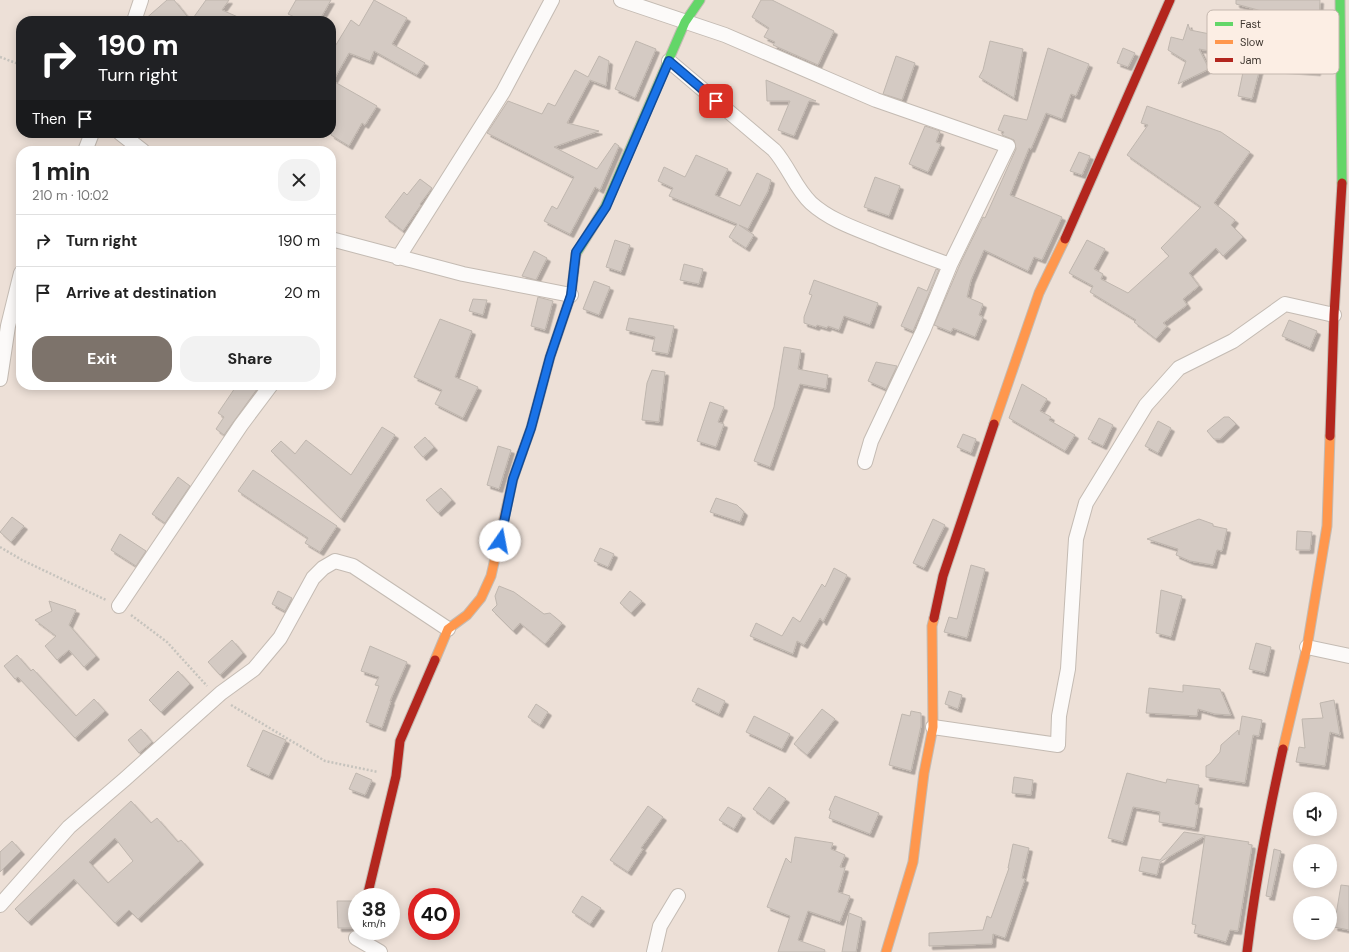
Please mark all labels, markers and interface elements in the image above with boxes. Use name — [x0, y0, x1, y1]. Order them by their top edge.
legend — [1207, 10, 1339, 74]
text: Fast — [1240, 17, 1261, 31]
text: 190 m — [98, 27, 179, 64]
icon: right — [32, 32, 84, 84]
text: Slow — [1240, 35, 1264, 49]
text: Jam — [1240, 53, 1261, 67]
text: Turn right — [98, 63, 178, 87]
pin — [699, 84, 733, 118]
icon: arrive — [705, 90, 727, 112]
icon: arrive — [74, 108, 96, 130]
text: Then — [32, 109, 66, 129]
text: 1 min — [32, 156, 90, 187]
button: close — [278, 159, 320, 201]
text: 210 m · 10:02 — [32, 187, 109, 204]
icon: right — [32, 230, 54, 252]
text: Turn right — [66, 231, 137, 251]
text: 190 m — [278, 231, 320, 251]
icon: arrive — [32, 282, 54, 304]
text: Arrive at destination — [66, 283, 217, 303]
text: 20 m — [284, 283, 320, 303]
button: Exit — [32, 336, 172, 382]
button: Share — [180, 336, 320, 382]
position arrow — [479, 520, 521, 562]
map controls — [1293, 792, 1337, 940]
button: sound — [1293, 792, 1337, 836]
button: + — [1293, 844, 1337, 888]
speed limit sign: 40 — [408, 888, 460, 940]
text: 38 — [362, 896, 386, 922]
button: − — [1293, 896, 1337, 940]
text: km/h — [362, 917, 386, 930]

